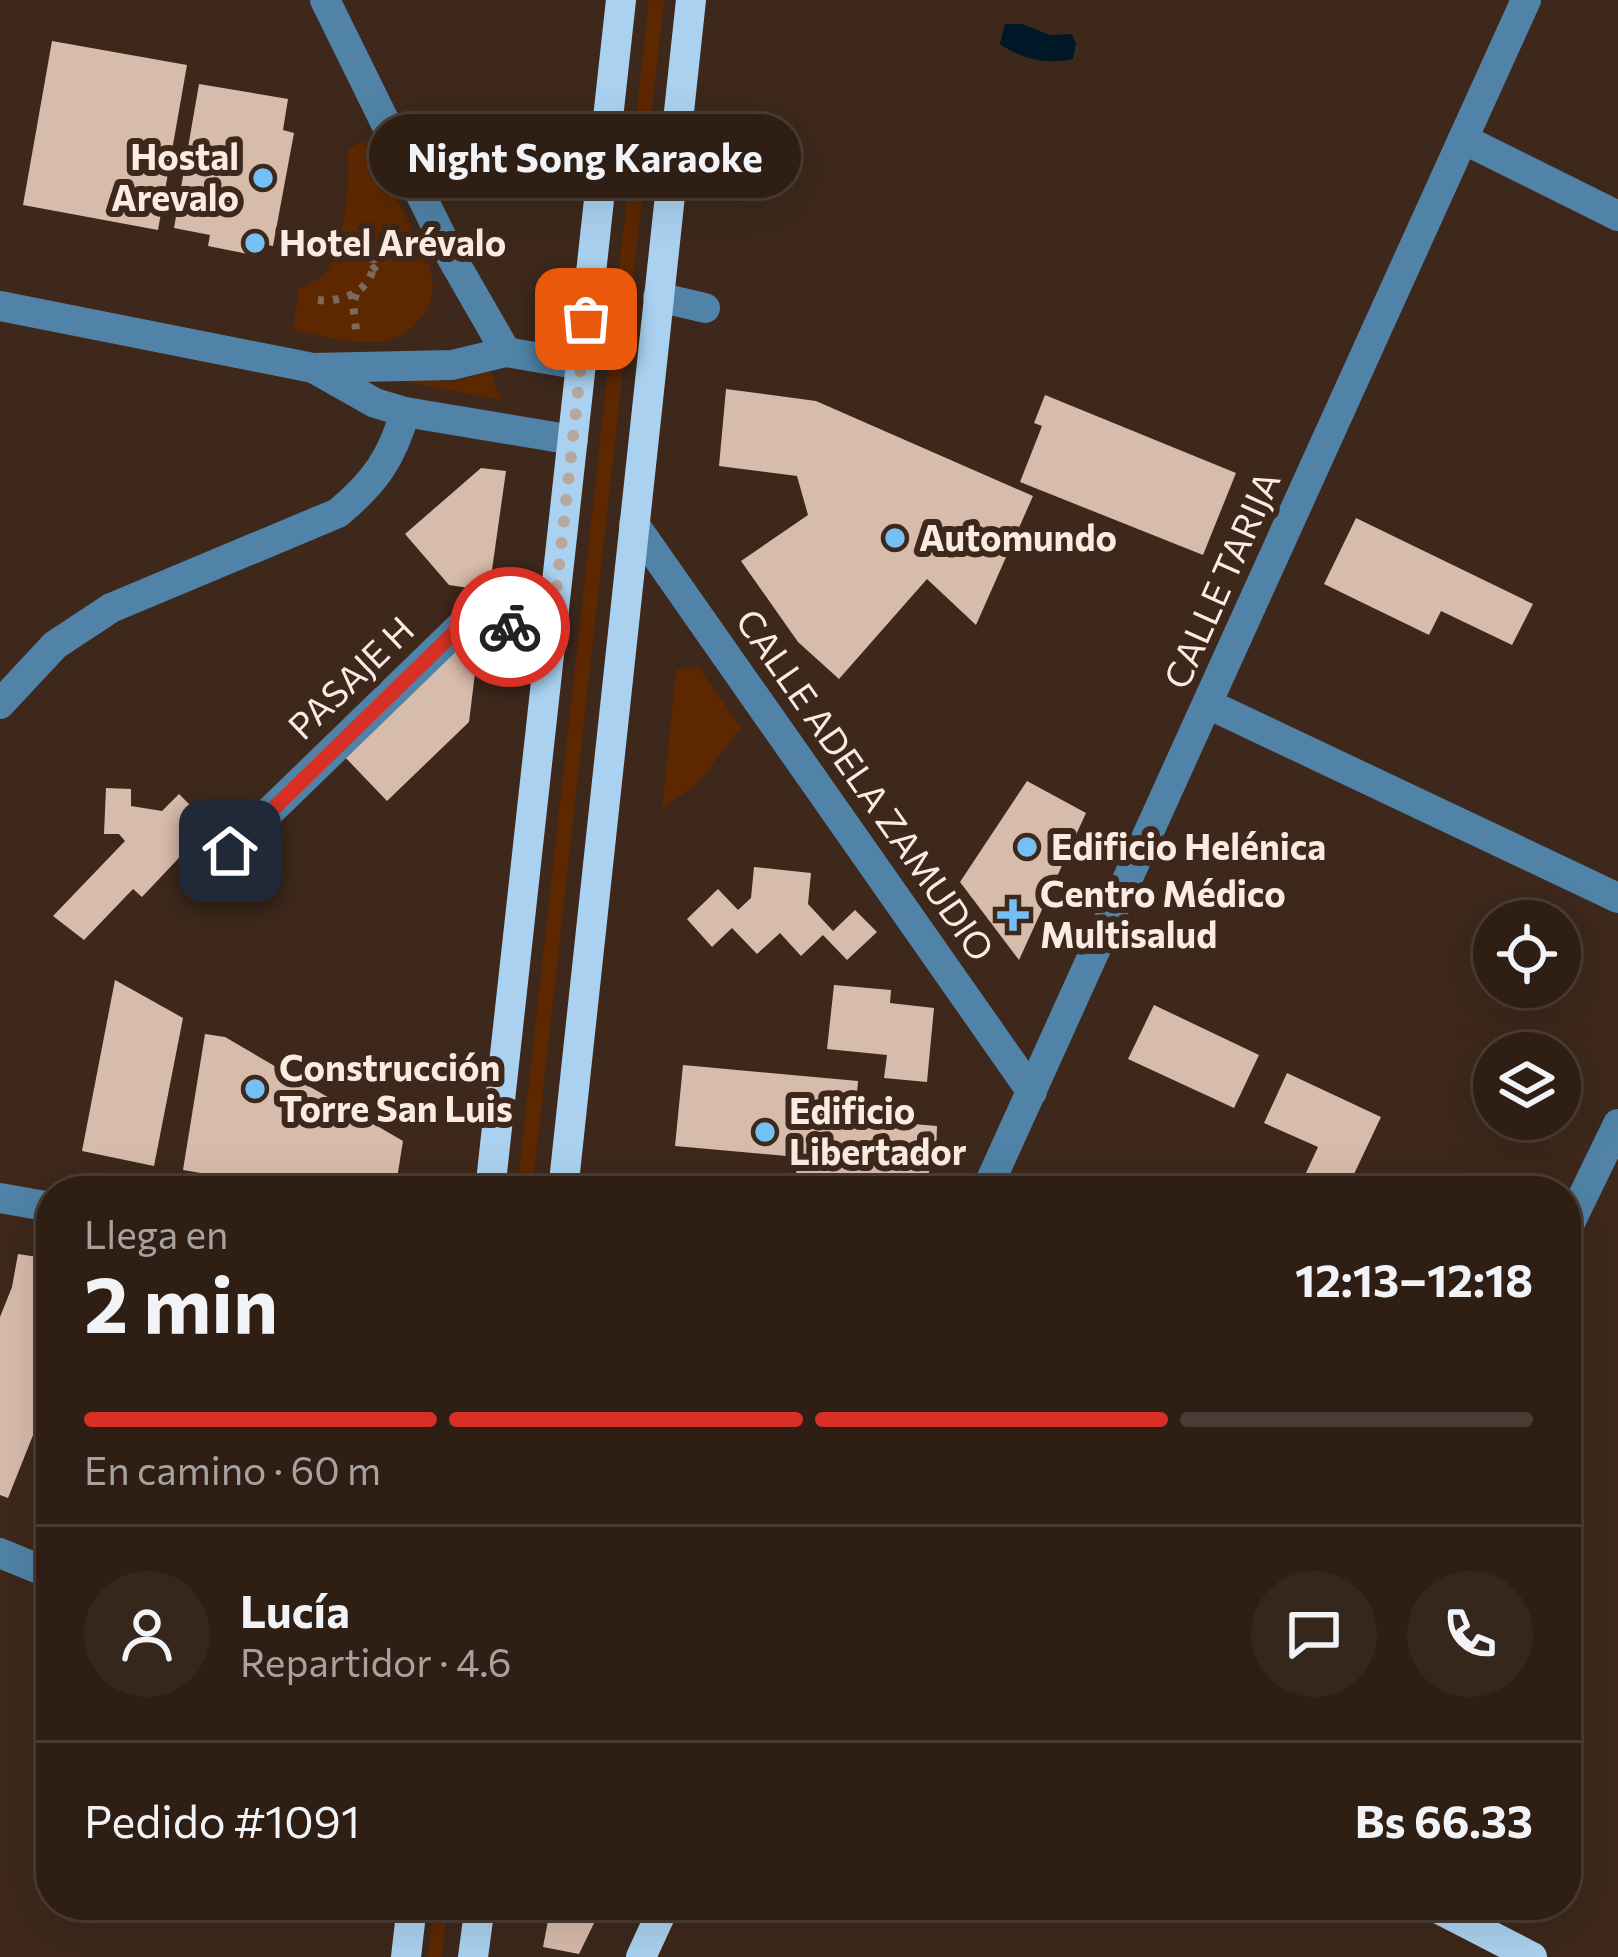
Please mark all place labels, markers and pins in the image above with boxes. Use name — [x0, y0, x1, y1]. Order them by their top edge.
callout: Night Song Karaoke — [370, 115, 802, 199]
place label: Hostal Arevalo — [111, 133, 239, 218]
marker: Hostal Arevalo — [250, 165, 276, 191]
place label: Hotel Arévalo — [279, 219, 506, 263]
marker: Hotel Arévalo — [242, 230, 268, 256]
pin — [535, 268, 637, 370]
place label: Automundo — [919, 514, 1117, 558]
marker: Automundo — [882, 525, 908, 551]
pin — [179, 800, 281, 902]
place label: Edificio Helénica — [1051, 823, 1326, 867]
marker: Edificio Helénica — [1014, 834, 1040, 860]
place label: Centro Médico Multisalud — [1040, 870, 1286, 955]
marker: Centro Médico Multisalud — [997, 899, 1029, 931]
place label: Construcción Torre San Luis — [279, 1044, 513, 1129]
marker: Construcción Torre San Luis — [242, 1076, 268, 1102]
place label: Edificio Libertador — [789, 1087, 967, 1172]
marker: Edificio Libertador — [752, 1119, 778, 1145]

